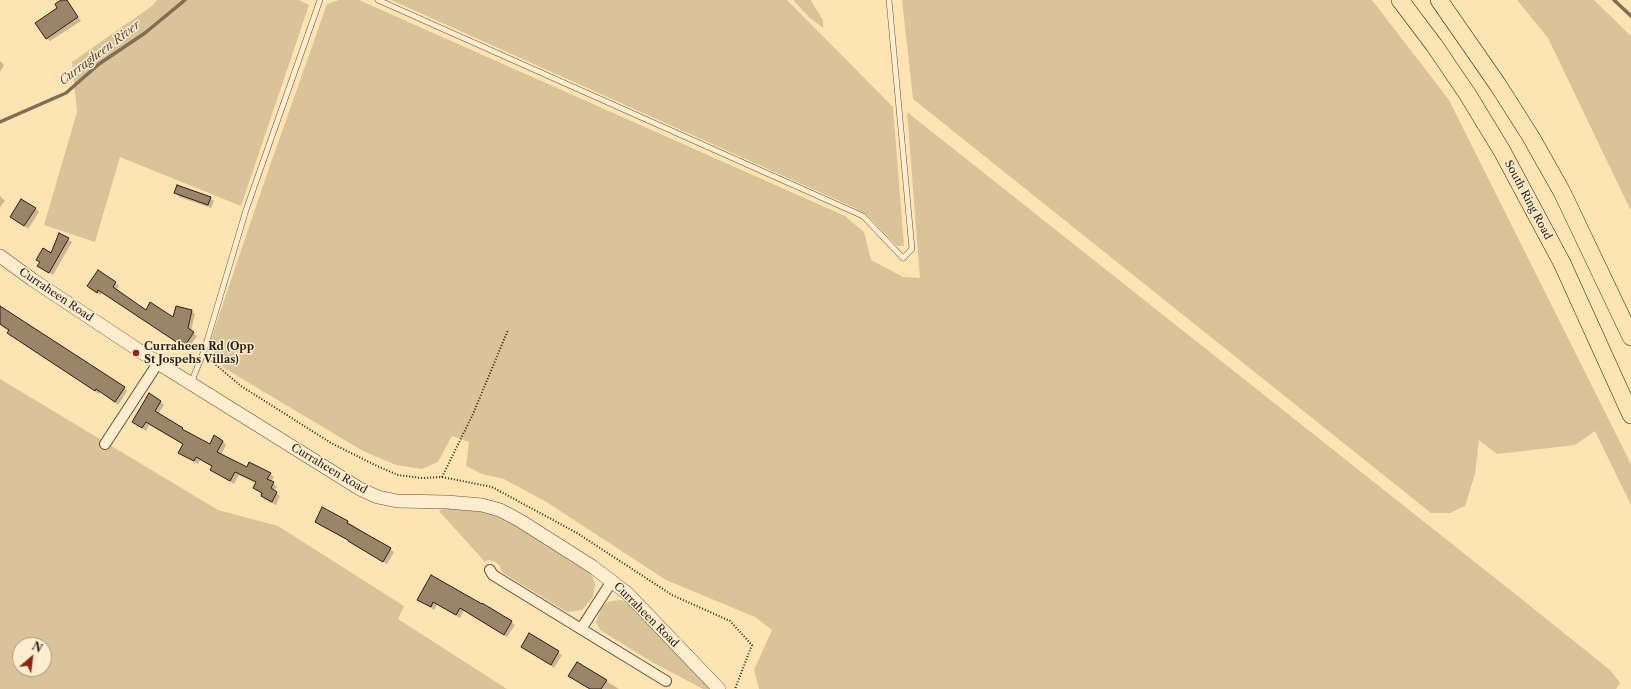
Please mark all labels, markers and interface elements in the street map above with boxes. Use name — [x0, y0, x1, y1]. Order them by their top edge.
water label: Curragheen River — [57, 18, 143, 88]
street label: South Ring Road — [1502, 158, 1554, 242]
street label: Curraheen Road — [16, 265, 96, 325]
place label: Curraheen Rd (Opp St Jospehs Villas) — [144, 340, 254, 366]
marker: Curraheen Rd (Opp St Jospehs Villas) — [131, 348, 141, 358]
street label: Curraheen Road — [289, 441, 369, 497]
street label: Curraheen Road — [611, 580, 681, 650]
north arrow — [12, 637, 52, 677]
text: N — [30, 639, 45, 656]

